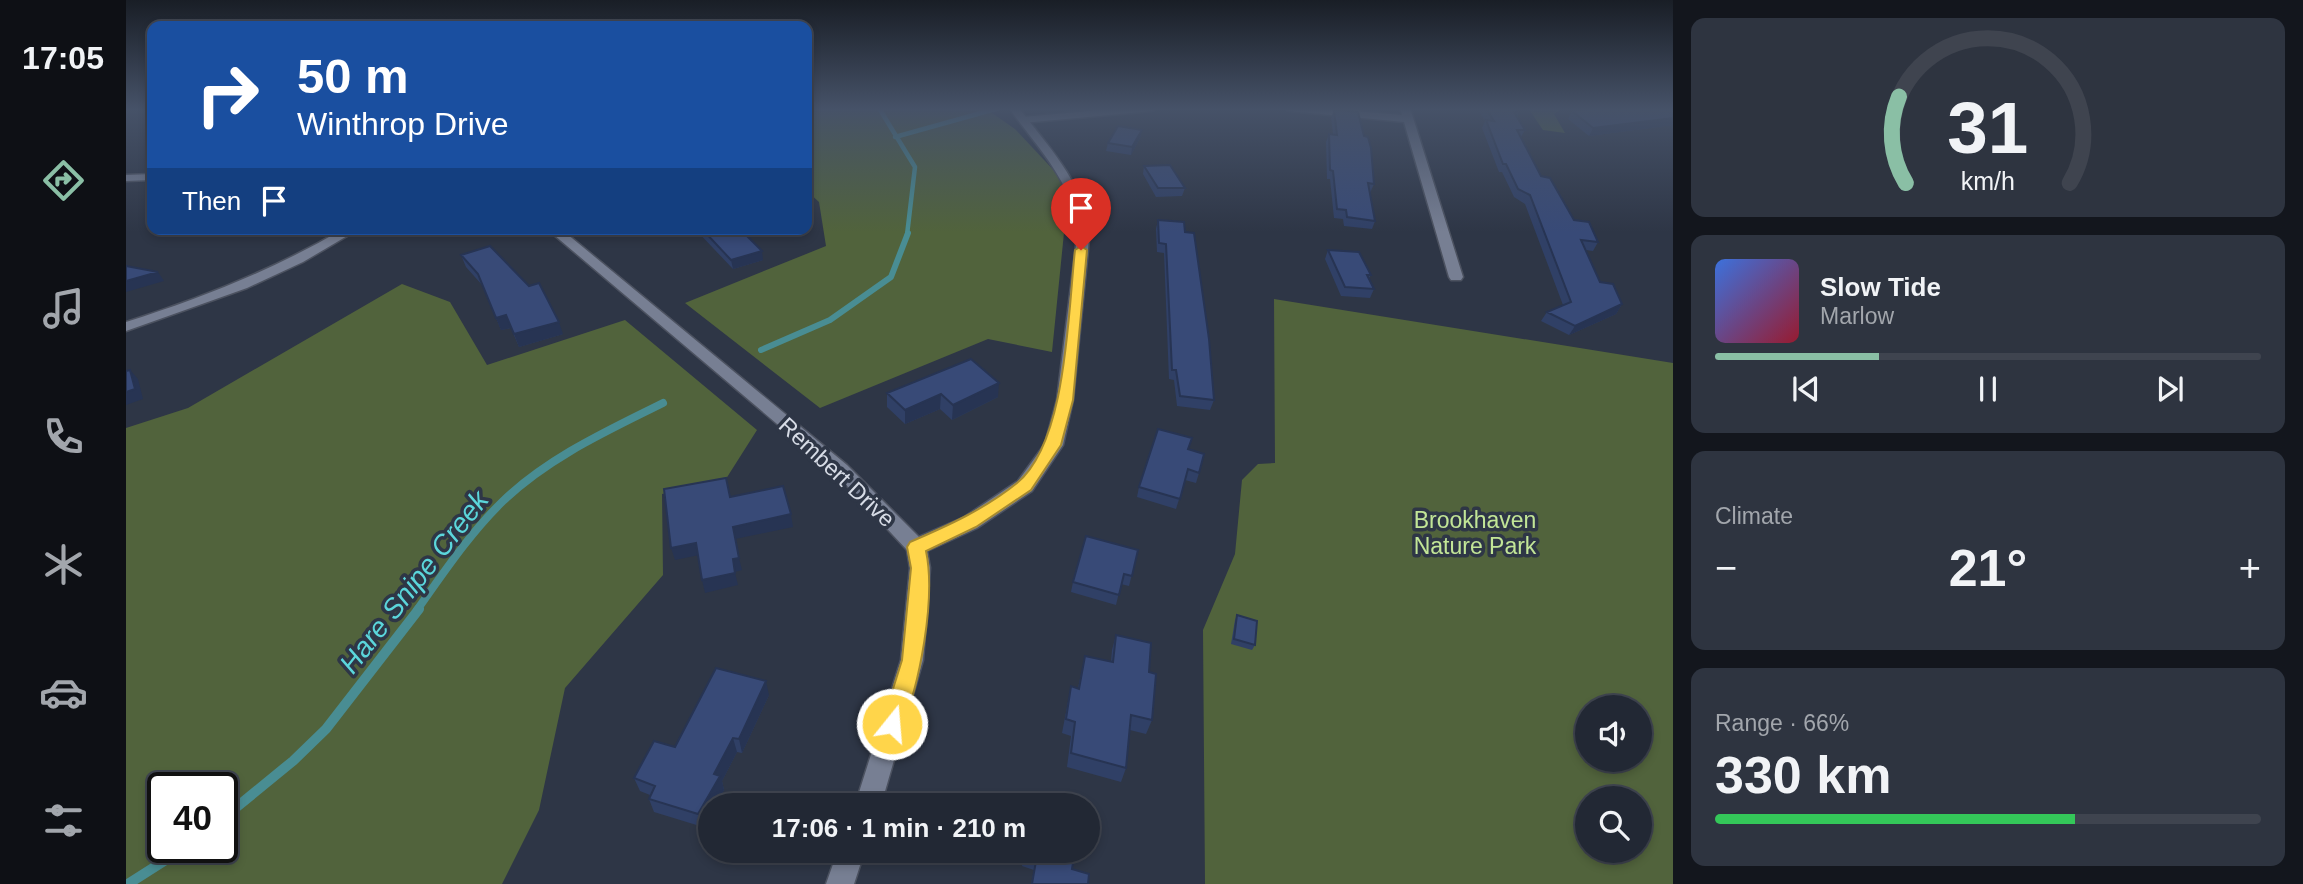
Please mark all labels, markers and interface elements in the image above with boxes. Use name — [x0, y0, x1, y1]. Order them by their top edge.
text: 17:05 — [22, 40, 104, 76]
icon: right — [182, 49, 273, 140]
text: 50 m — [297, 49, 409, 103]
text: 31 — [1948, 88, 2028, 169]
text: Winthrop Drive — [297, 106, 509, 142]
icon: directions — [39, 156, 88, 205]
text: km/h — [1961, 167, 2015, 195]
pin — [1051, 178, 1111, 250]
icon: arrive — [255, 182, 293, 220]
text: Then — [182, 186, 241, 216]
icon: arrive — [1062, 189, 1100, 227]
text: Slow Tide — [1820, 272, 1941, 302]
icon: music — [39, 284, 88, 333]
text: Marlow — [1820, 303, 1894, 329]
icon: previous — [1787, 370, 1825, 408]
icon: pause — [1969, 370, 2007, 408]
icon: next — [2151, 370, 2189, 408]
icon: phone — [39, 412, 88, 461]
street label: Rembert Drive — [774, 412, 900, 532]
water label: Hare Snipe Creek — [333, 483, 496, 679]
text: Climate — [1715, 503, 1793, 529]
park label: Brookhaven Nature Park — [1414, 507, 1537, 559]
text: 21° — [1949, 539, 2027, 597]
icon: climate — [39, 540, 88, 589]
text: − — [1715, 547, 1737, 589]
text: + — [2239, 547, 2261, 589]
icon: car — [39, 668, 88, 717]
position arrow — [855, 687, 929, 761]
map controls — [1575, 695, 1652, 863]
button: sound — [1575, 695, 1652, 772]
text: Range · 66% — [1715, 710, 1849, 736]
text: 330 km — [1715, 746, 1891, 804]
speed limit sign: 40 — [147, 772, 238, 863]
button: search — [1575, 786, 1652, 863]
icon: filters — [39, 796, 88, 845]
text: 17:06 · 1 min · 210 m — [772, 813, 1026, 843]

